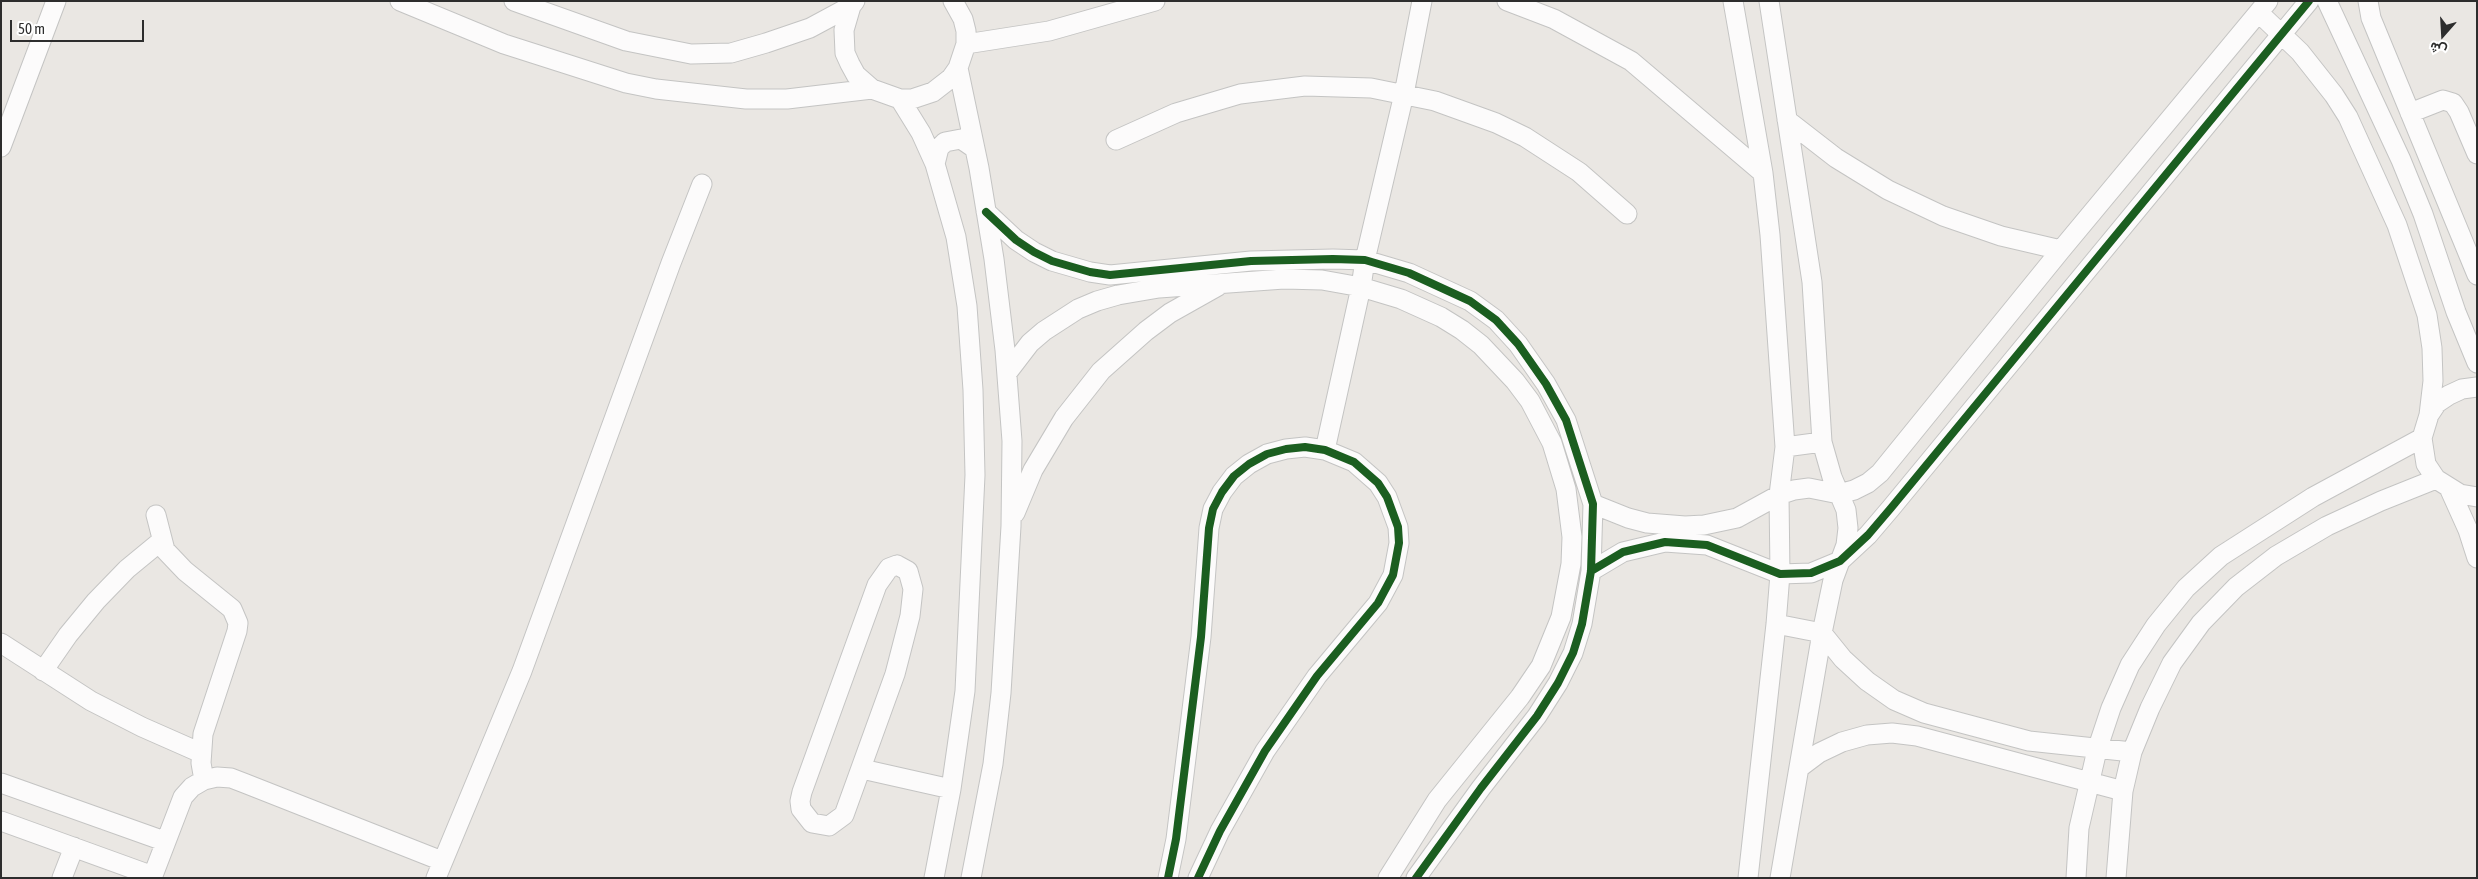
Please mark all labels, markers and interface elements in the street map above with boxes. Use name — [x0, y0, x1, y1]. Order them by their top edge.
scale bar — [12, 10, 146, 42]
north arrow — [2418, 10, 2468, 60]
text: 50 m — [18, 20, 45, 37]
text: ش — [2428, 39, 2449, 59]

